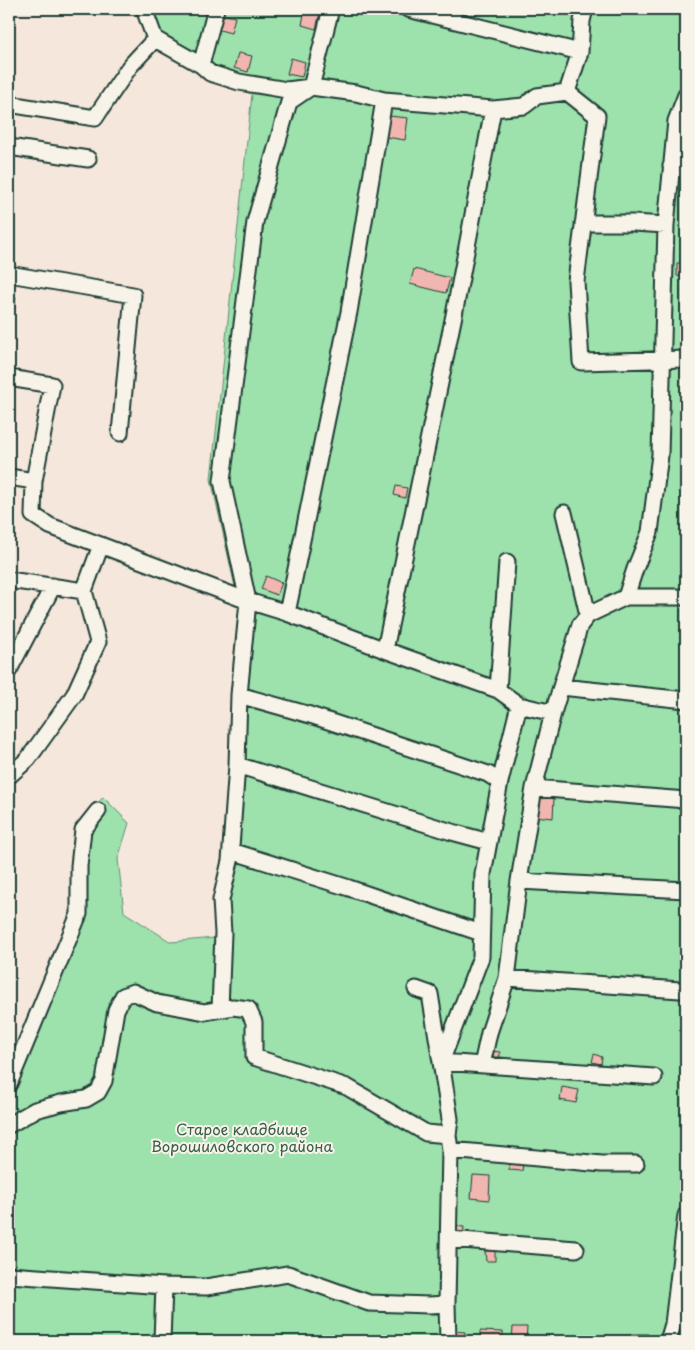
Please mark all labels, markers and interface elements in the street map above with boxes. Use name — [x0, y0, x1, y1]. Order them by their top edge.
park label: Старое кладбище Ворошиловского района — [151, 1117, 334, 1157]

